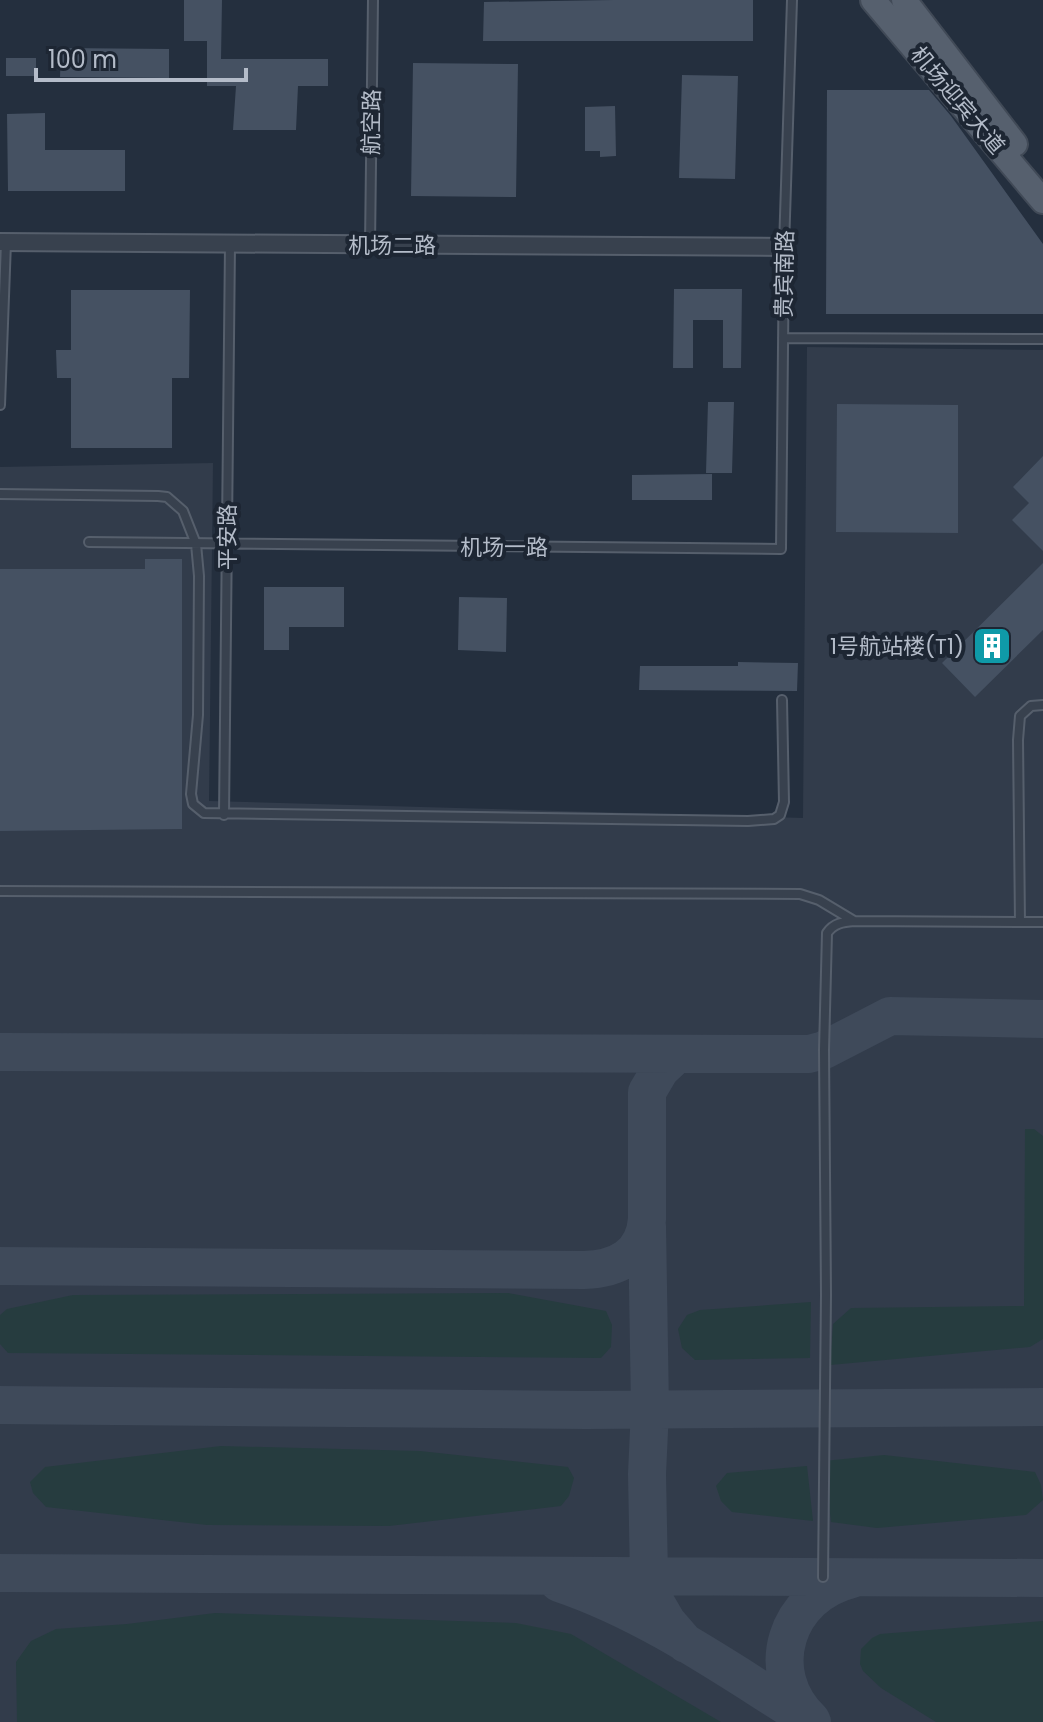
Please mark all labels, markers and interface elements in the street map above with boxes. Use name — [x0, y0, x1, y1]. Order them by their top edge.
scale bar — [36, 32, 246, 82]
street label: 机场迎宾大道 — [903, 40, 1012, 161]
text: 100 m — [48, 43, 117, 76]
street label: 航空路 — [355, 89, 388, 155]
street label: 机场二路 — [348, 230, 436, 261]
street label: 贵宾南路 — [768, 230, 801, 318]
street label: 平安路 — [212, 504, 243, 570]
street label: 机场一路 — [460, 532, 548, 563]
building icon: 1号航站楼(T1) — [971, 625, 1013, 667]
place label: 1号航站楼(T1) — [830, 631, 964, 662]

